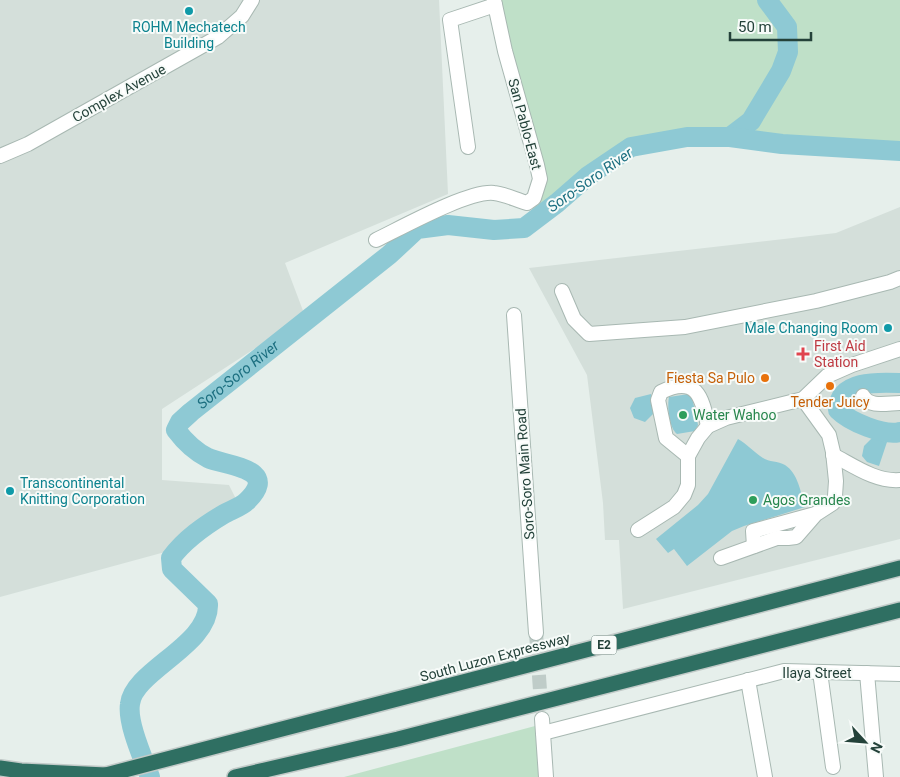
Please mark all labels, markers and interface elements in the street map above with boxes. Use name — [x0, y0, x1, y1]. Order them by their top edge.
marker: ROHM Mechatech Building — [183, 5, 195, 17]
scale bar — [730, 10, 811, 42]
text: 50 m — [738, 18, 772, 36]
place label: ROHM Mechatech Building — [132, 19, 246, 51]
street label: Complex Avenue — [70, 61, 168, 125]
street label: San Pablo-East — [505, 77, 545, 172]
water label: Soro-Soro River — [544, 143, 637, 216]
place label: Male Changing Room — [744, 320, 878, 336]
marker: Male Changing Room — [882, 322, 894, 334]
water label: Soro-Soro River — [193, 336, 284, 413]
place label: First Aid Station — [814, 338, 866, 370]
marker: First Aid Station — [796, 347, 810, 361]
place label: Fiesta Sa Pulo — [666, 370, 755, 386]
marker: Fiesta Sa Pulo — [759, 372, 771, 384]
marker: Tender Juicy — [824, 380, 836, 392]
place label: Tender Juicy — [790, 394, 870, 410]
place label: Water Wahoo — [693, 407, 777, 423]
street label: Soro-Soro Main Road — [512, 408, 538, 540]
marker: Water Wahoo — [677, 409, 689, 421]
place label: Transcontinental Knitting Corporation — [20, 475, 145, 507]
marker: Transcontinental Knitting Corporation — [4, 485, 16, 497]
place label: Agos Grandes — [763, 492, 851, 508]
marker: Agos Grandes — [747, 494, 759, 506]
street label: South Luzon Expressway — [418, 629, 572, 685]
road number: E2 — [592, 636, 616, 654]
street label: Ilaya Street — [782, 665, 852, 681]
north arrow — [840, 717, 890, 767]
text: N — [867, 740, 886, 756]

